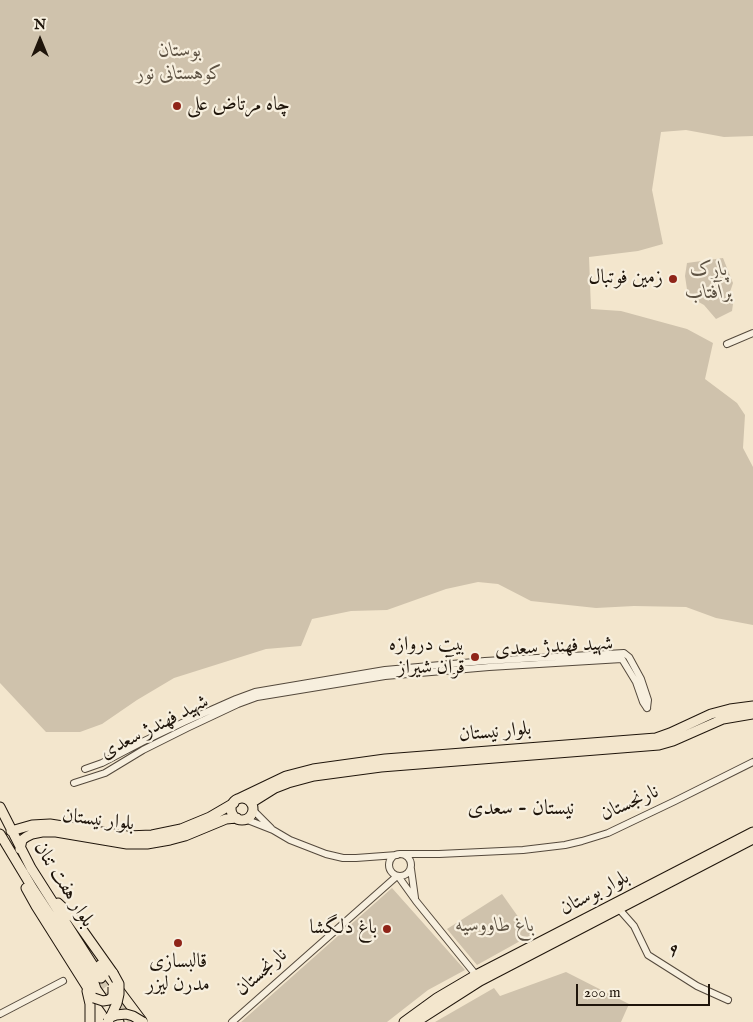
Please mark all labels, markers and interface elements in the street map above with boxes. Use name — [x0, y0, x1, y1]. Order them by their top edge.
north arrow — [15, 15, 65, 65]
text: N — [34, 16, 46, 34]
park label: بوستان کوهستانی نور — [136, 40, 224, 87]
place label: چاه مرتاض علی — [187, 94, 290, 118]
marker: چاه مرتاض علی — [171, 100, 183, 112]
park label: پارک برآفتاب — [685, 259, 733, 306]
place label: زمین فوتبال — [588, 267, 663, 291]
marker: زمین فوتبال — [667, 273, 679, 285]
street label: شهید فهندژ سعدی — [494, 633, 614, 663]
place label: بیت دروازه قرآن شیراز — [389, 634, 465, 681]
marker: بیت دروازه قرآن شیراز — [469, 651, 481, 663]
street label: شهید فهندژ سعدی — [97, 690, 213, 766]
street label: بلوار نیستان — [458, 718, 532, 748]
street label: نارنجستان — [597, 781, 663, 827]
district label: نیستان - سعدی — [467, 797, 575, 823]
street label: بلوار نیستان — [61, 805, 135, 837]
street label: بلوار هفت تنان — [27, 838, 99, 932]
street label: بلوار بوستان — [556, 866, 634, 922]
park label: باغ طاووسیه — [455, 915, 535, 939]
place label: باغ دلگشا — [310, 917, 377, 941]
marker: باغ دلگشا — [381, 923, 393, 935]
marker: قالبسازی مدرن لیزر — [172, 937, 184, 949]
street label: ۹ — [662, 938, 684, 964]
street label: نارنجستان — [231, 944, 293, 1002]
place label: قالبسازی مدرن لیزر — [146, 951, 210, 998]
scale bar — [578, 974, 712, 1006]
text: 200 m — [584, 983, 621, 1002]

